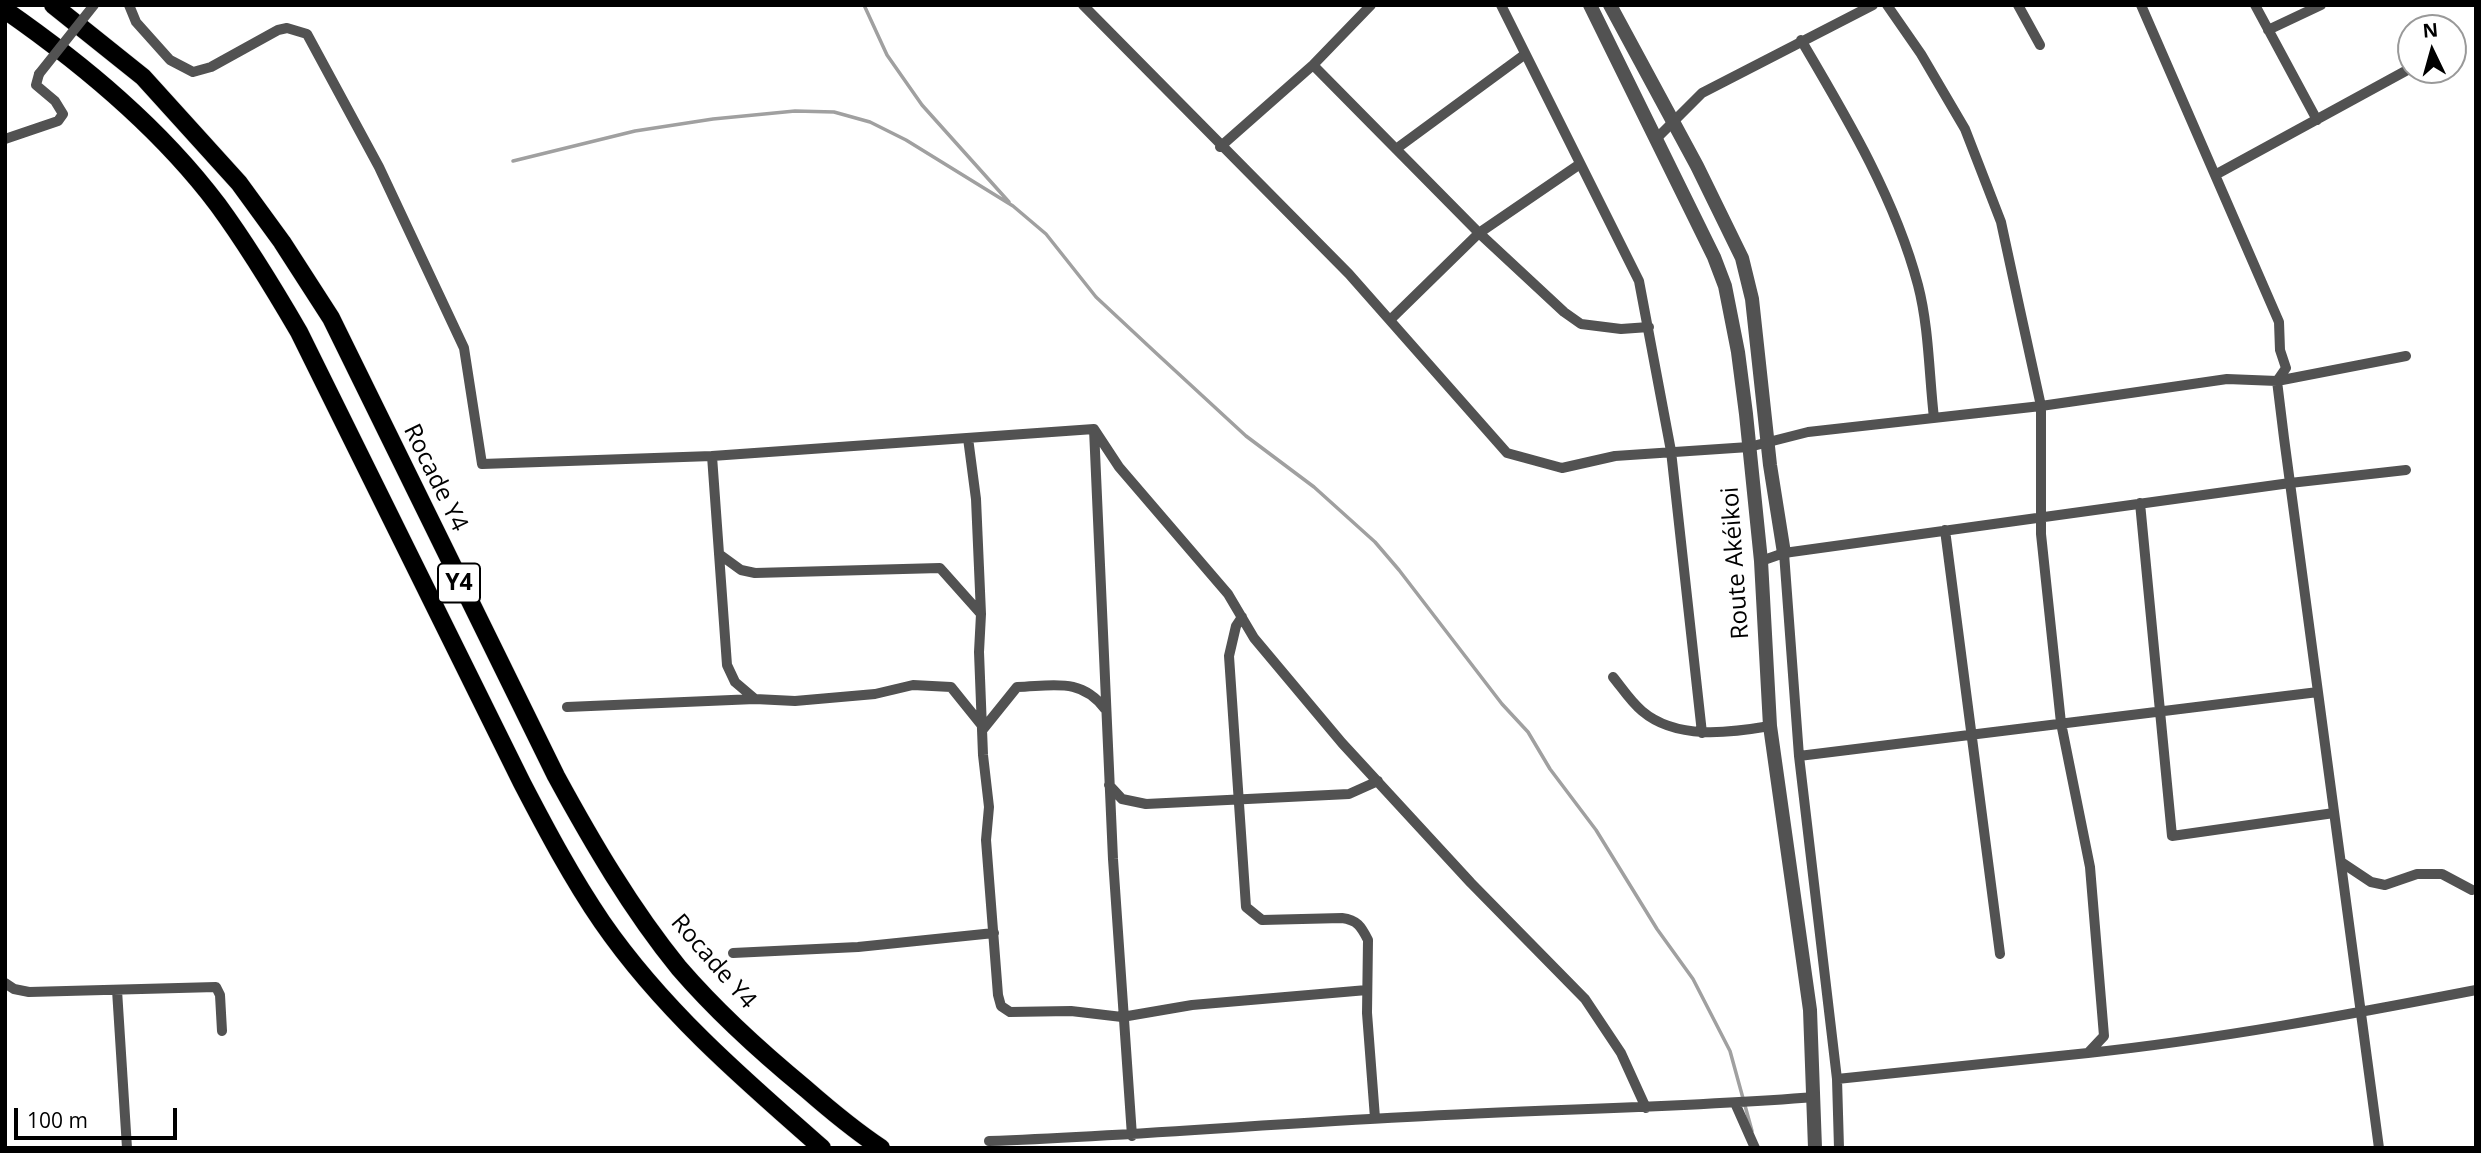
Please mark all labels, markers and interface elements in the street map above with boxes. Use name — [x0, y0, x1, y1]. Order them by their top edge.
north arrow — [2397, 14, 2467, 84]
text: N — [2422, 16, 2439, 44]
street label: Rocade Y4 — [397, 420, 473, 536]
street label: Route Akéikoi — [1716, 486, 1756, 640]
road number: Y4 — [438, 564, 480, 603]
street label: Rocade Y4 — [664, 909, 762, 1015]
scale bar — [18, 1094, 180, 1138]
text: 100 m — [27, 1106, 88, 1134]

